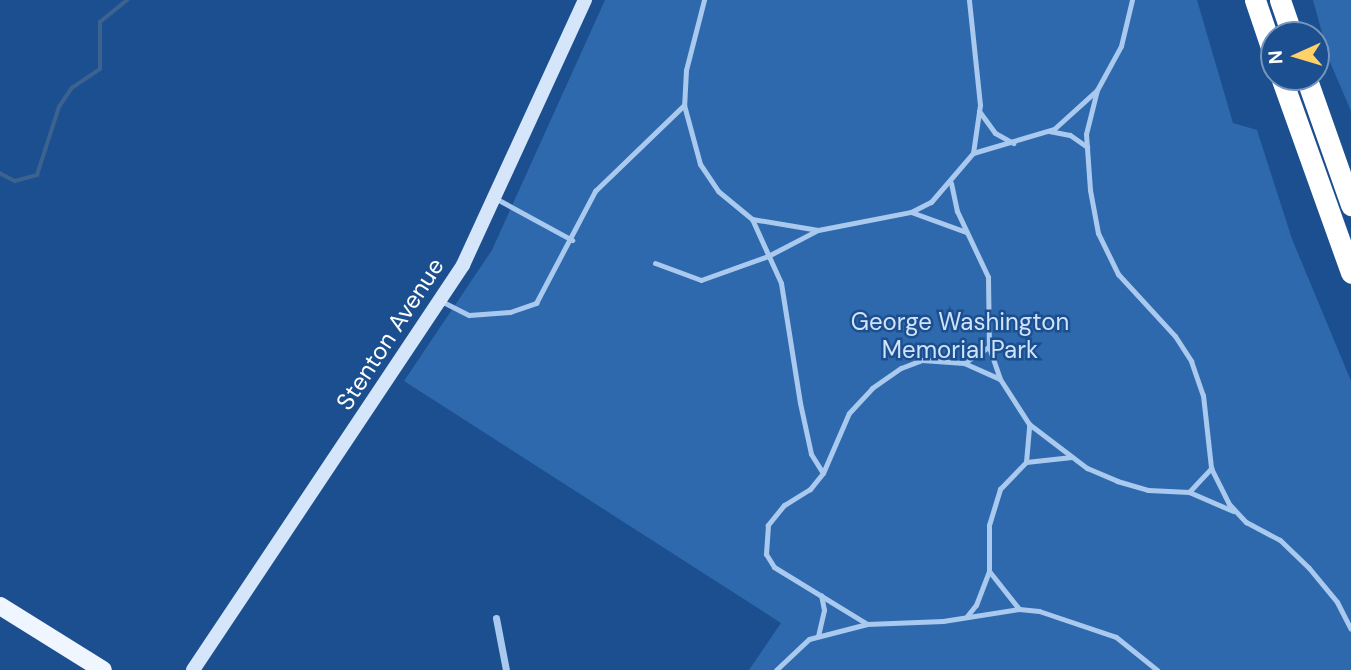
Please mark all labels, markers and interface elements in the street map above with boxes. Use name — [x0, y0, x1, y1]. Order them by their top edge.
north arrow — [1260, 21, 1330, 91]
text: N — [1263, 50, 1289, 65]
street label: Stenton Avenue — [330, 253, 450, 415]
park label: George Washington Memorial Park — [851, 308, 1069, 364]

